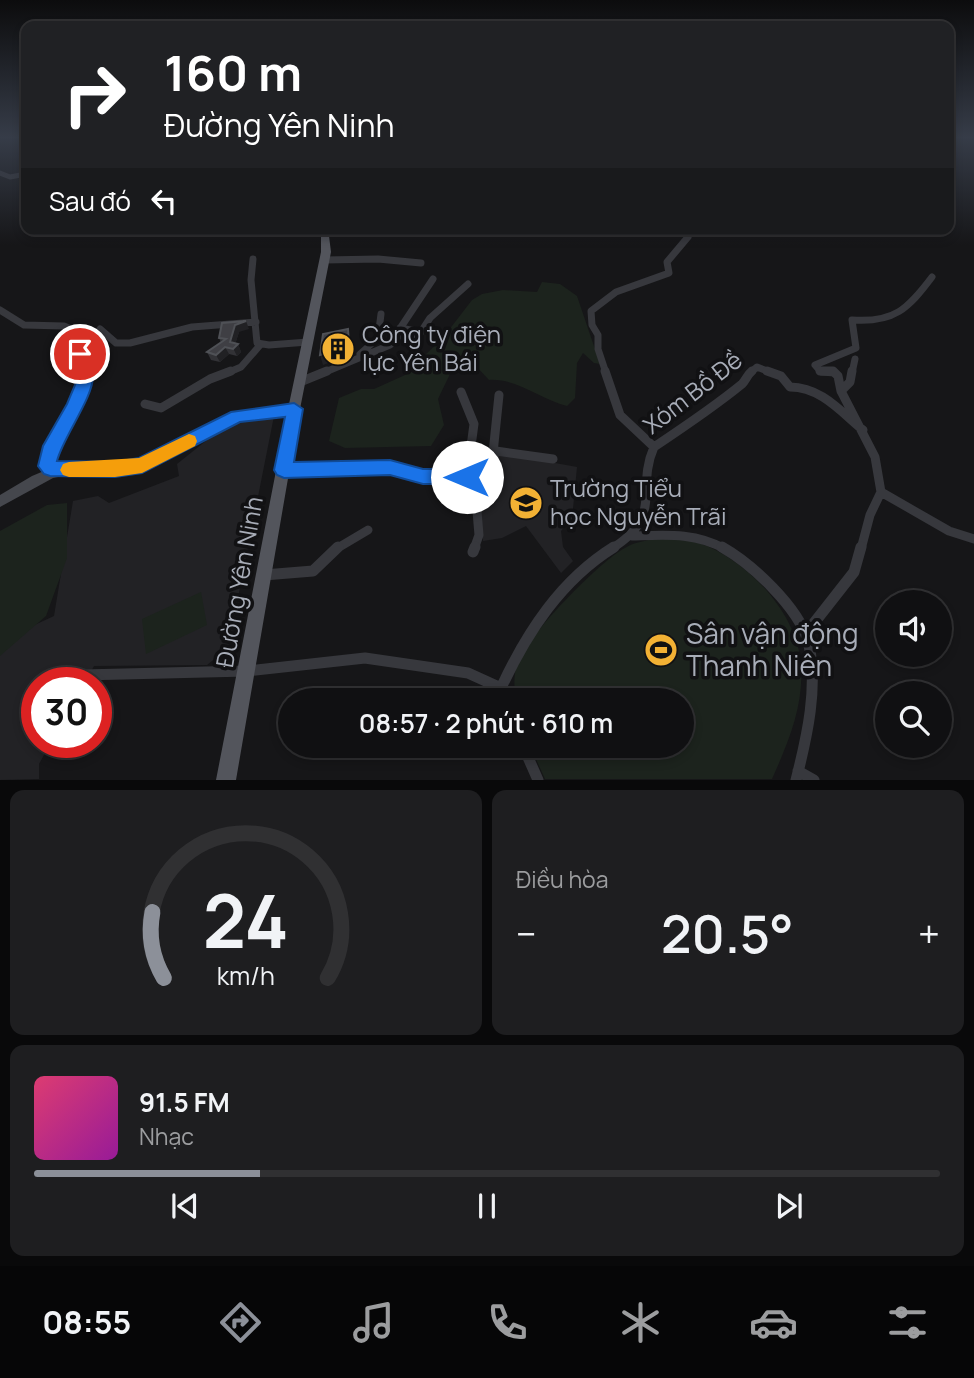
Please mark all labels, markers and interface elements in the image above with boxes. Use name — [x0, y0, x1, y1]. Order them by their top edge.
text: 160 m — [164, 39, 302, 106]
icon: right — [49, 49, 140, 140]
text: Đường Yên Ninh — [164, 103, 394, 147]
icon: left — [145, 182, 183, 220]
text: Sau đó — [49, 183, 131, 219]
place label: Công ty điện lực Yên Bái — [362, 317, 501, 378]
pin — [50, 324, 110, 384]
building icon: Công ty điện lực Yên Bái — [319, 330, 357, 368]
icon: arrive — [61, 335, 99, 373]
street label: Xóm Bồ Đề — [636, 343, 748, 441]
position arrow — [430, 440, 504, 514]
place label: Trường Tiểu học Nguyễn Trãi — [550, 471, 727, 532]
school or university icon: Trường Tiểu học Nguyễn Trãi — [507, 484, 545, 522]
street label: Đường Yên Ninh — [207, 494, 270, 670]
map controls — [875, 590, 952, 758]
button: sound — [875, 590, 952, 667]
place label: Sân vận động Thanh Niên — [686, 614, 859, 684]
sports icon: Sân vận động Thanh Niên — [642, 631, 680, 669]
speed limit sign: 30 — [21, 667, 112, 758]
button: search — [875, 681, 952, 758]
text: 08:57 · 2 phút · 610 m — [359, 705, 613, 741]
text: Điều hòa — [516, 863, 608, 895]
text: 24 — [203, 871, 289, 971]
text: 20.5° — [661, 898, 794, 969]
text: − — [516, 907, 537, 959]
text: + — [918, 907, 940, 959]
text: km/h — [217, 958, 275, 993]
text: 91.5 FM — [139, 1084, 230, 1120]
text: Nhạc — [139, 1120, 194, 1152]
icon: previous — [166, 1187, 204, 1225]
icon: pause — [468, 1187, 506, 1225]
icon: next — [770, 1187, 808, 1225]
icon: directions — [216, 1298, 265, 1347]
icon: music — [349, 1298, 398, 1347]
icon: phone — [483, 1298, 532, 1347]
icon: climate — [616, 1298, 665, 1347]
icon: car — [749, 1298, 798, 1347]
icon: filters — [883, 1298, 932, 1347]
text: 08:55 — [42, 1300, 131, 1344]

